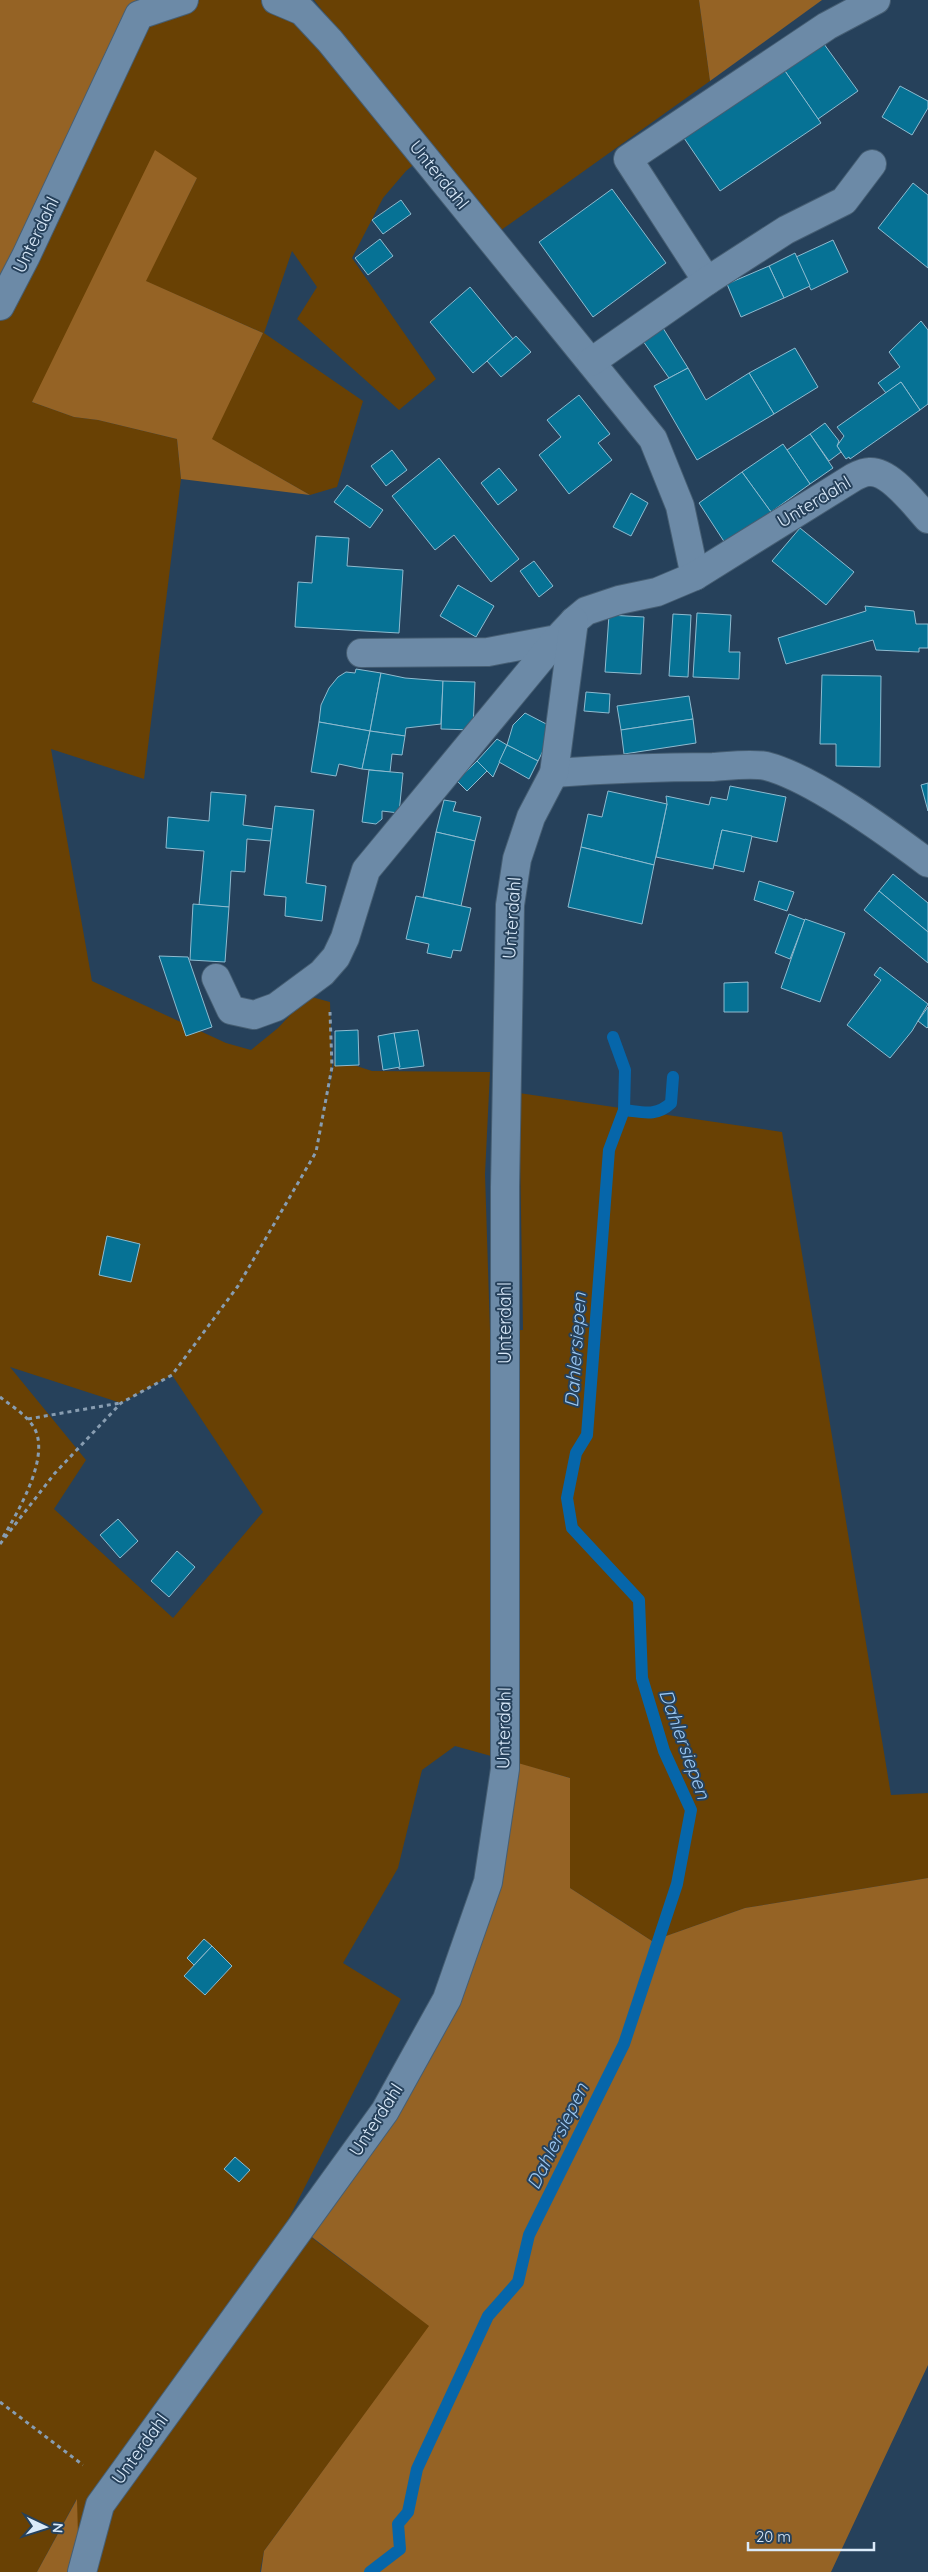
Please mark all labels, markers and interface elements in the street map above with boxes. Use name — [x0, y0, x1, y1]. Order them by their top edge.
street label: Unterdahl — [405, 136, 474, 214]
street label: Unterdahl — [7, 193, 64, 277]
street label: Unterdahl — [773, 471, 855, 533]
street label: Unterdahl — [497, 876, 526, 960]
street label: Unterdahl — [493, 1282, 516, 1364]
water label: Dahlersiepen — [559, 1291, 591, 1408]
water label: Dahlersiepen — [654, 1686, 716, 1803]
street label: Unterdahl — [491, 1687, 516, 1769]
water label: Dahlersiepen — [521, 2078, 593, 2193]
street label: Unterdahl — [344, 2079, 408, 2160]
street label: Unterdahl — [106, 2409, 173, 2489]
north arrow — [20, 2502, 70, 2552]
scale bar — [748, 2520, 874, 2552]
text: N — [49, 2522, 67, 2534]
text: 20 m — [756, 2527, 791, 2546]

